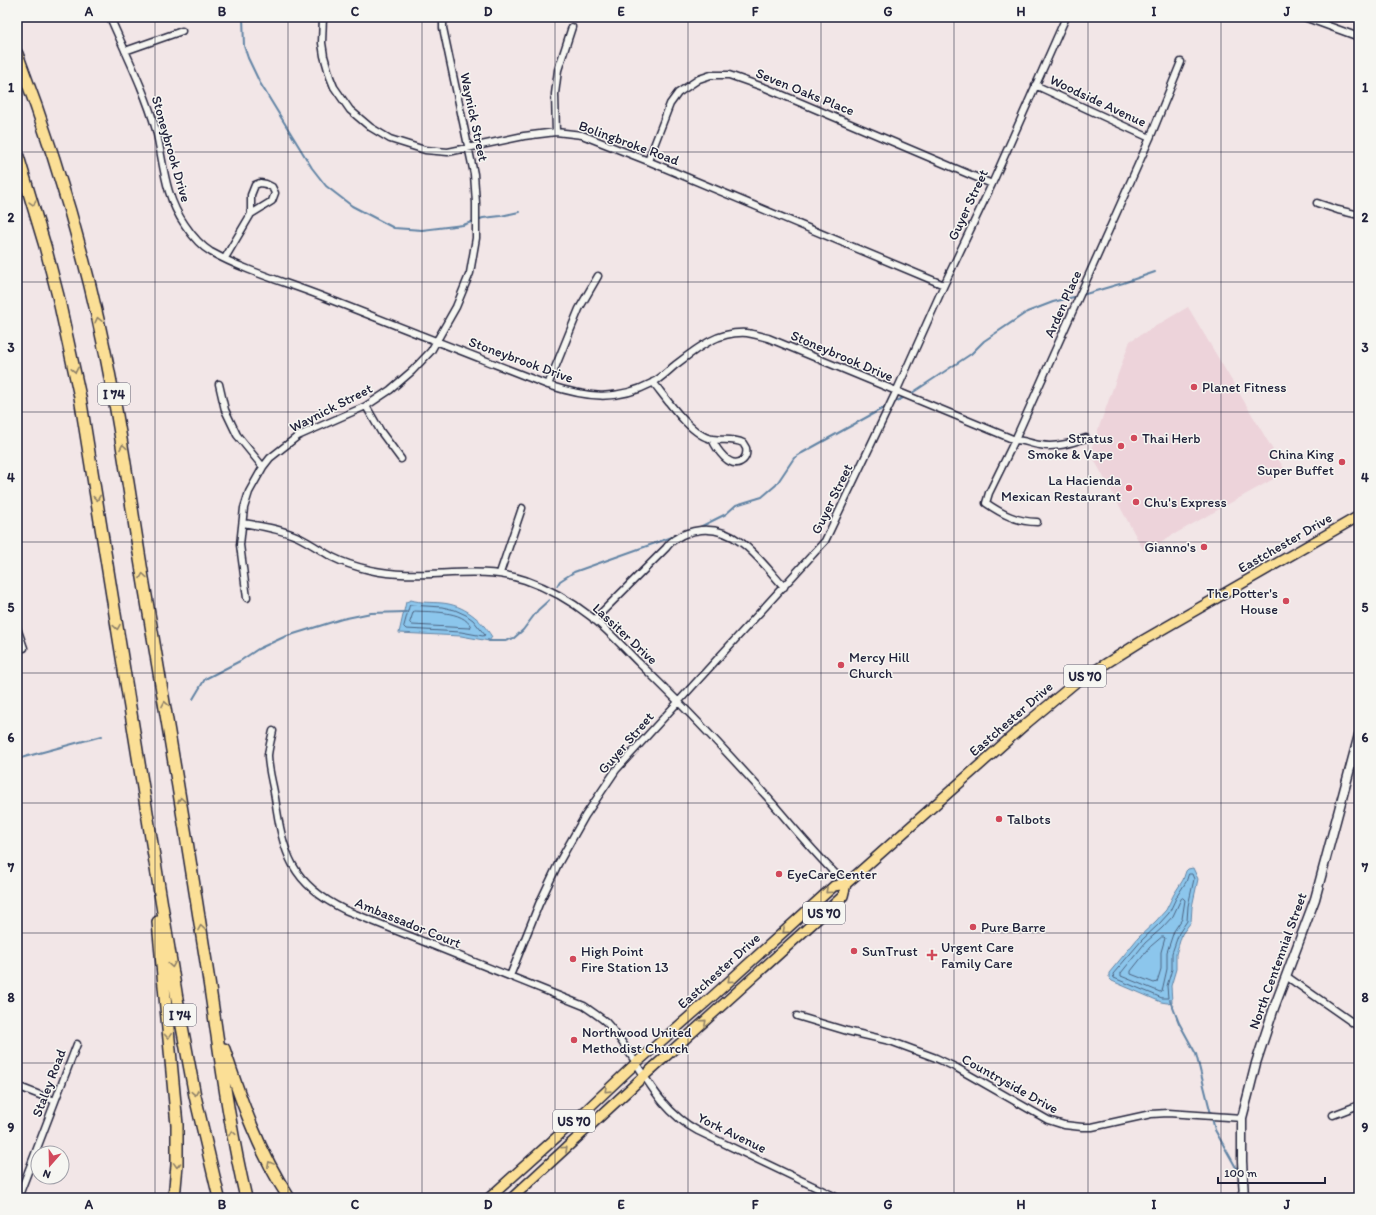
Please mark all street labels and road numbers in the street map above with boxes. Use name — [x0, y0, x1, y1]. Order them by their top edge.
street label: Seven Oaks Place — [753, 64, 857, 120]
street label: Waynick Street — [456, 71, 492, 163]
street label: Woodside Avenue — [1047, 71, 1149, 131]
street label: Stoneybrook Drive — [148, 94, 194, 204]
street label: Bolingbroke Road — [576, 117, 682, 169]
street label: Guyer Street — [944, 167, 992, 243]
street label: Arden Place — [1041, 268, 1085, 340]
street label: Stoneybrook Drive — [788, 327, 896, 385]
street label: Stoneybrook Drive — [466, 333, 576, 387]
street label: Waynick Street — [287, 380, 375, 436]
road number: I 74 — [98, 383, 130, 405]
street label: Guyer Street — [808, 461, 856, 537]
street label: Eastchester Drive — [1235, 509, 1335, 577]
street label: Lassiter Drive — [589, 600, 661, 669]
road number: US 70 — [1064, 665, 1106, 687]
street label: Eastchester Drive — [966, 678, 1057, 760]
street label: Guyer Street — [595, 709, 657, 777]
street label: North Centennial Street — [1245, 890, 1311, 1032]
street label: Ambassador Court — [353, 894, 463, 952]
road number: US 70 — [803, 902, 845, 924]
street label: Eastchester Drive — [674, 929, 764, 1013]
road number: I 74 — [164, 1004, 196, 1026]
street label: Staley Road — [28, 1046, 70, 1119]
street label: Countryside Drive — [959, 1050, 1062, 1118]
street label: York Avenue — [695, 1109, 770, 1157]
road number: US 70 — [553, 1110, 595, 1132]

